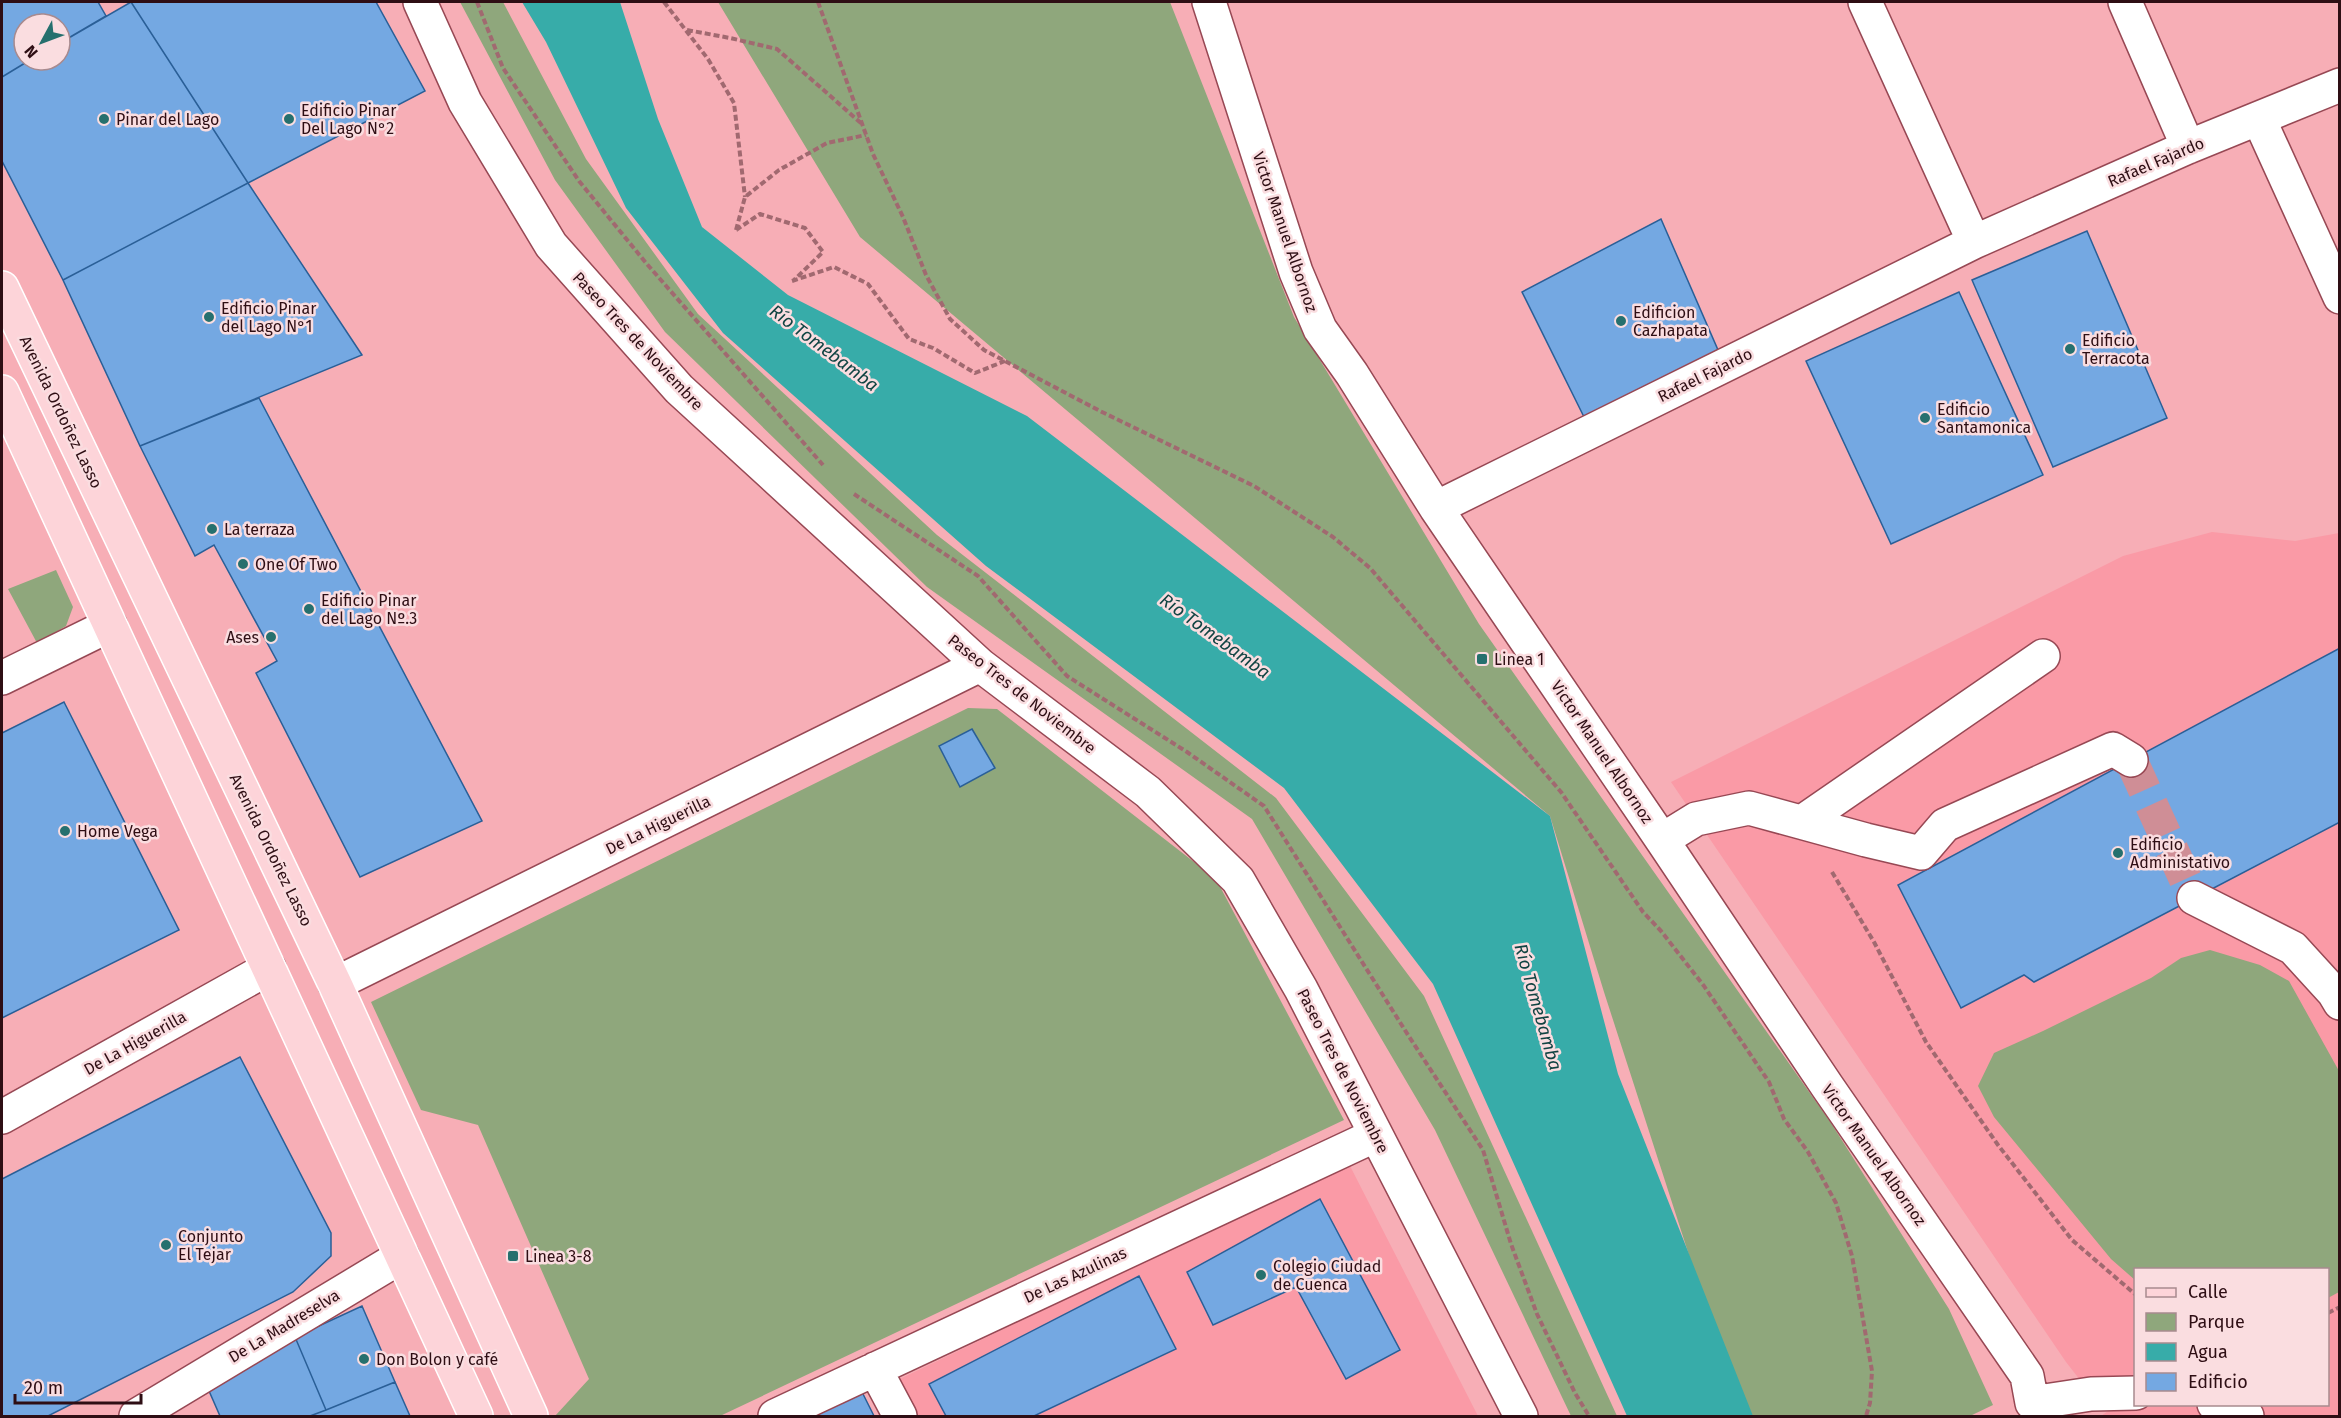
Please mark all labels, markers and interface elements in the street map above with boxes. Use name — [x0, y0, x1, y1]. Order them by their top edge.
north arrow — [12, 12, 72, 72]
text: N — [20, 41, 42, 62]
place label: Edificio Pinar Del Lago N°2 — [301, 101, 397, 138]
place label: Pinar del Lago — [116, 110, 219, 129]
marker: Pinar del Lago — [97, 112, 111, 126]
marker: Edificio Pinar Del Lago N°2 — [282, 112, 296, 126]
street label: Rafael Fajardo — [2105, 133, 2207, 191]
street label: Victor Manuel Albornoz — [1249, 149, 1321, 315]
street label: Paseo Tres de Noviembre — [569, 268, 707, 414]
place label: Edificio Pinar del Lago N°1 — [221, 299, 317, 336]
water label: Río Tomebamba — [765, 300, 883, 396]
place label: Edificion Cazhapata — [1633, 303, 1708, 340]
marker: Edificio Pinar del Lago N°1 — [202, 310, 216, 324]
marker: Edificion Cazhapata — [1614, 314, 1628, 328]
place label: Edificio Terracota — [2082, 331, 2150, 368]
street label: Avenida Ordoñez Lasso — [16, 333, 106, 491]
marker: Edificio Terracota — [2063, 342, 2077, 356]
street label: Rafael Fajardo — [1655, 344, 1755, 406]
place label: Edificio Santamonica — [1937, 400, 2031, 437]
marker: Edificio Santamonica — [1918, 411, 1932, 425]
place label: La terraza — [224, 520, 295, 539]
marker: La terraza — [205, 522, 219, 536]
place label: One Of Two — [255, 555, 338, 574]
marker: One Of Two — [236, 557, 250, 571]
water label: Río Tomebamba — [1156, 589, 1274, 683]
place label: Edificio Pinar del Lago Nº.3 — [321, 591, 417, 628]
marker: Edificio Pinar del Lago Nº.3 — [302, 602, 316, 616]
place label: Ases — [226, 628, 259, 647]
marker: Ases — [264, 630, 278, 644]
street label: Paseo Tres de Noviembre — [944, 630, 1100, 758]
place label: Linea 1 — [1494, 650, 1544, 669]
marker: Linea 1 — [1475, 652, 1489, 666]
street label: Victor Manuel Albornoz — [1547, 677, 1657, 827]
street label: Avenida Ordoñez Lasso — [226, 771, 316, 929]
street label: De La Higuerilla — [602, 791, 714, 859]
place label: Home Vega — [77, 822, 158, 841]
marker: Home Vega — [58, 824, 72, 838]
place label: Edificio Administativo — [2130, 835, 2230, 872]
marker: Edificio Administativo — [2111, 846, 2125, 860]
water label: Río Tomebamba — [1509, 941, 1567, 1073]
street label: Paseo Tres de Noviembre — [1293, 986, 1393, 1156]
street label: De La Higuerilla — [80, 1007, 190, 1079]
street label: Victor Manuel Albornoz — [1818, 1081, 1930, 1229]
place label: Conjunto El Tejar — [178, 1227, 243, 1264]
marker: Conjunto El Tejar — [159, 1238, 173, 1252]
street label: De Las Azulinas — [1021, 1243, 1129, 1307]
place label: Linea 3-8 — [525, 1247, 592, 1266]
marker: Linea 3-8 — [506, 1249, 520, 1263]
place label: Colegio Ciudad de Cuenca — [1273, 1257, 1381, 1294]
marker: Colegio Ciudad de Cuenca — [1254, 1268, 1268, 1282]
legend — [2134, 1268, 2329, 1406]
text: Calle — [2188, 1281, 2228, 1303]
street label: De La Madreselva — [225, 1285, 343, 1367]
text: Parque — [2188, 1311, 2245, 1333]
text: Agua — [2188, 1341, 2228, 1363]
place label: Don Bolon y café — [376, 1350, 498, 1369]
marker: Don Bolon y café — [357, 1352, 371, 1366]
scale bar — [15, 1367, 141, 1405]
text: Edificio — [2188, 1371, 2248, 1393]
text: 20 m — [24, 1377, 63, 1399]

